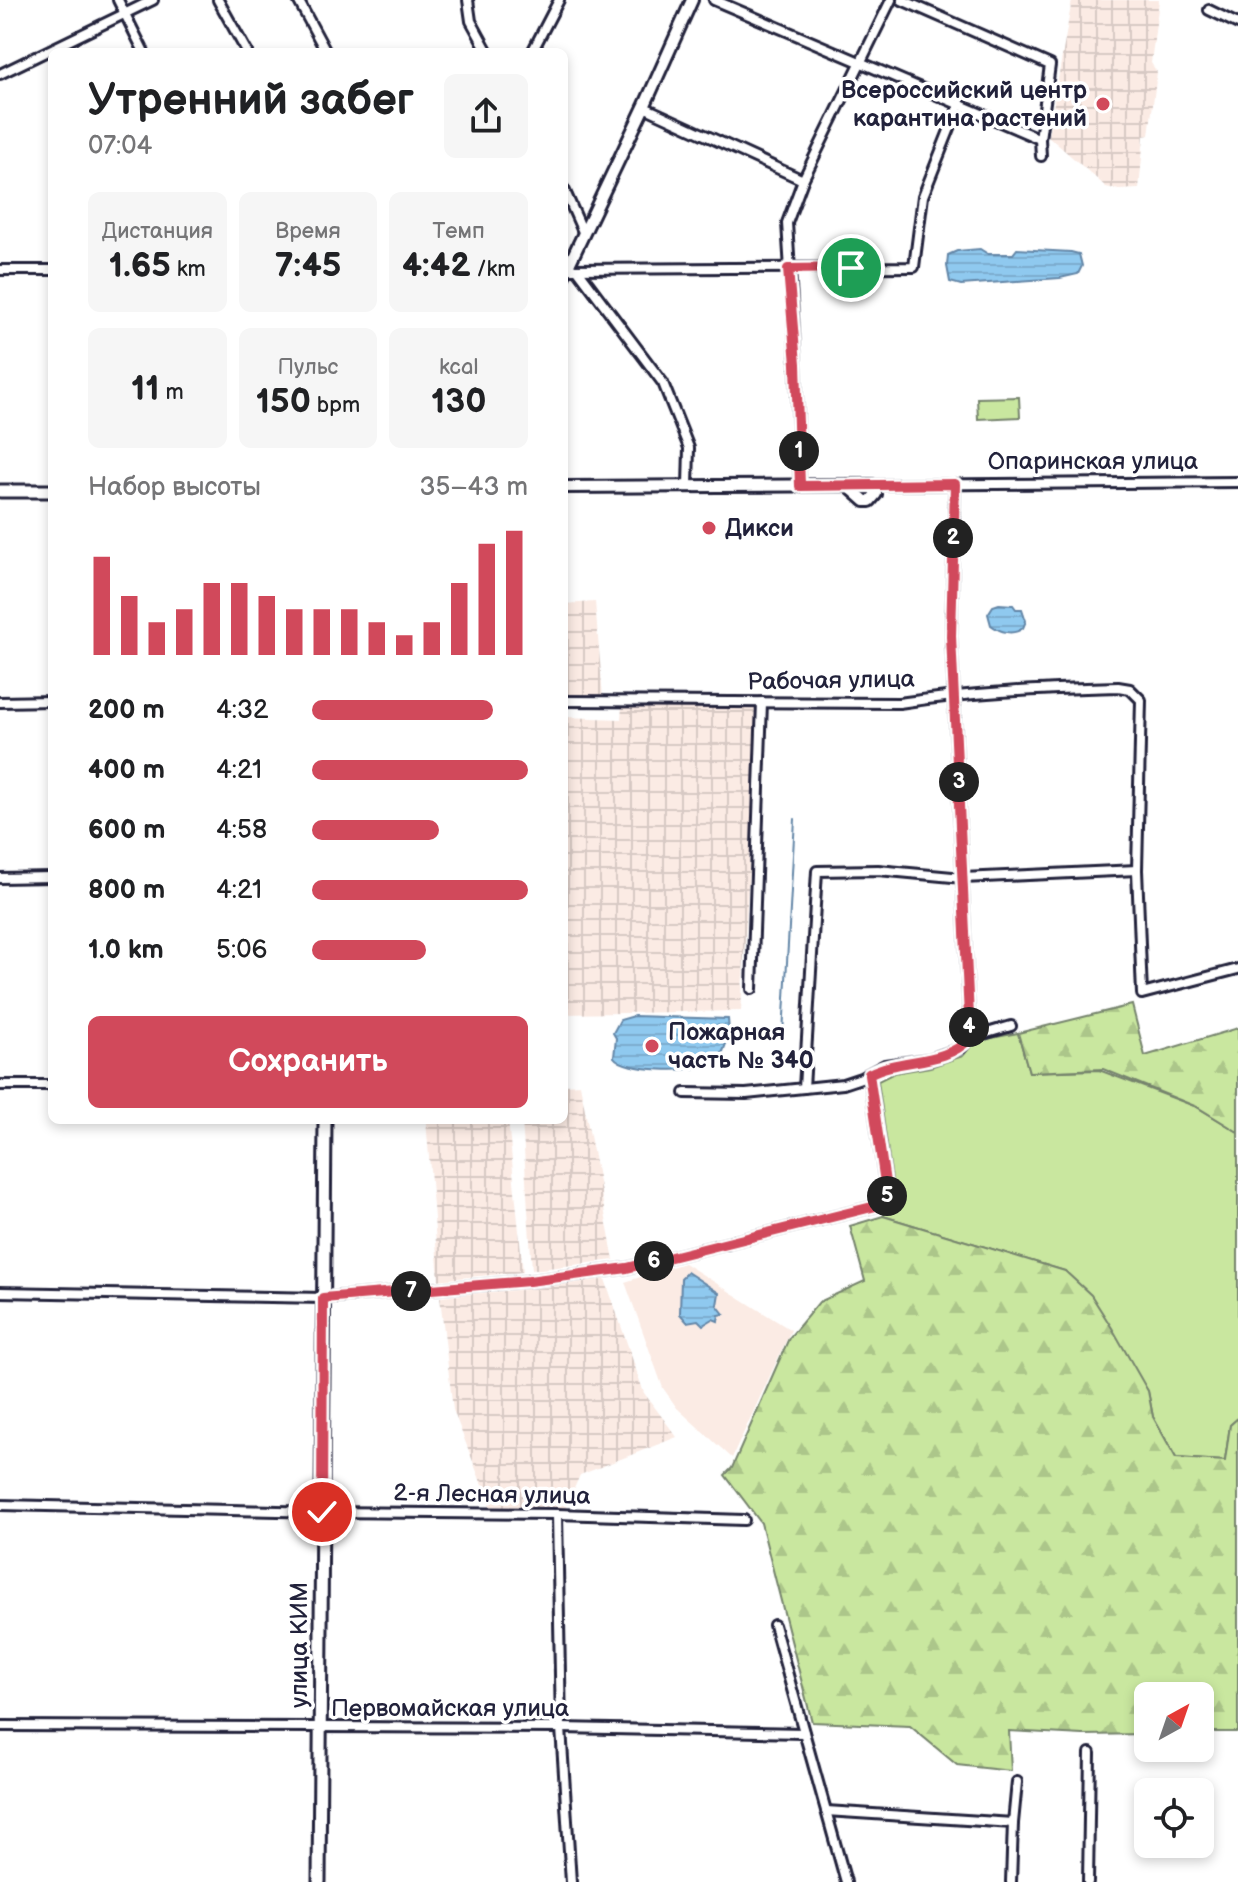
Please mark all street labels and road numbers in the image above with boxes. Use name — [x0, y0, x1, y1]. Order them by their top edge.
street label: Опаринская улица — [988, 447, 1198, 476]
street label: Рабочая улица — [747, 665, 915, 696]
street label: 2-я Лесная улица — [393, 1478, 591, 1511]
street label: улица КИМ — [285, 1582, 314, 1708]
street label: Первомайская улица — [331, 1694, 569, 1723]

